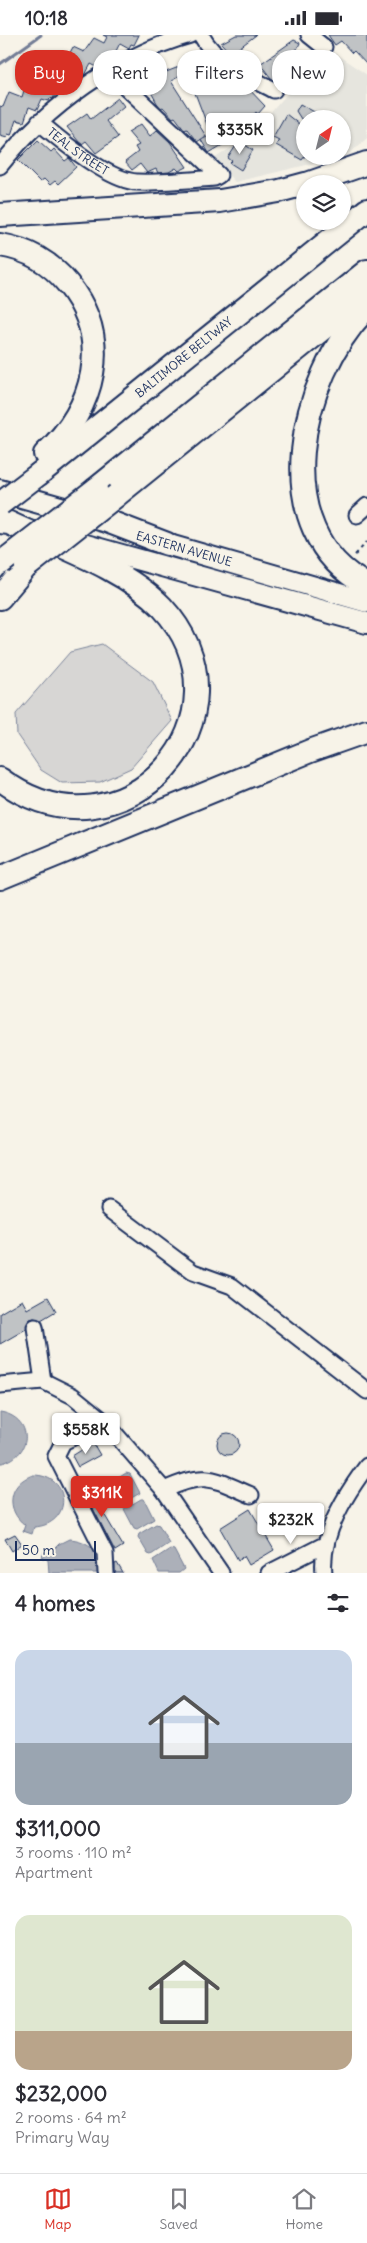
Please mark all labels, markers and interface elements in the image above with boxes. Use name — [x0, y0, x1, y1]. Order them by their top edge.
text: 10:18 — [25, 6, 68, 30]
chip: Buy — [15, 50, 83, 95]
chip: Rent — [93, 50, 167, 95]
chip: Filters — [177, 50, 262, 95]
chip: New — [272, 50, 344, 95]
north arrow — [296, 110, 351, 165]
map controls — [296, 110, 351, 230]
pin: $335K — [205, 113, 275, 155]
text: $335K — [217, 119, 263, 139]
street label: TEAL STREET — [45, 124, 111, 178]
button: layers — [296, 175, 351, 230]
street label: BALTIMORE BELTWAY — [132, 313, 235, 401]
street label: EASTERN AVENUE — [134, 528, 234, 569]
pin: $558K — [51, 1413, 121, 1455]
text: $558K — [63, 1419, 109, 1439]
pin: $311K — [67, 1475, 137, 1518]
text: $311K — [82, 1482, 122, 1502]
pin: $232K — [256, 1503, 326, 1545]
text: $232K — [268, 1509, 314, 1529]
scale bar — [15, 1538, 96, 1561]
text: 50 m — [22, 1541, 55, 1559]
icon: filters — [324, 1589, 352, 1617]
text: 4 homes — [15, 1590, 95, 1617]
icon: home — [139, 1682, 229, 1772]
text: $311,000 — [15, 1815, 101, 1842]
text: 3 rooms · 110 m² — [15, 1842, 132, 1862]
text: Apartment — [15, 1862, 93, 1882]
icon: home — [139, 1947, 229, 2037]
text: $232,000 — [15, 2080, 107, 2107]
text: 2 rooms · 64 m² — [15, 2107, 127, 2127]
text: Primary Way — [15, 2127, 109, 2147]
tab: Map — [44, 2185, 72, 2233]
tab: Saved — [159, 2185, 198, 2233]
tab: Home — [285, 2185, 323, 2233]

